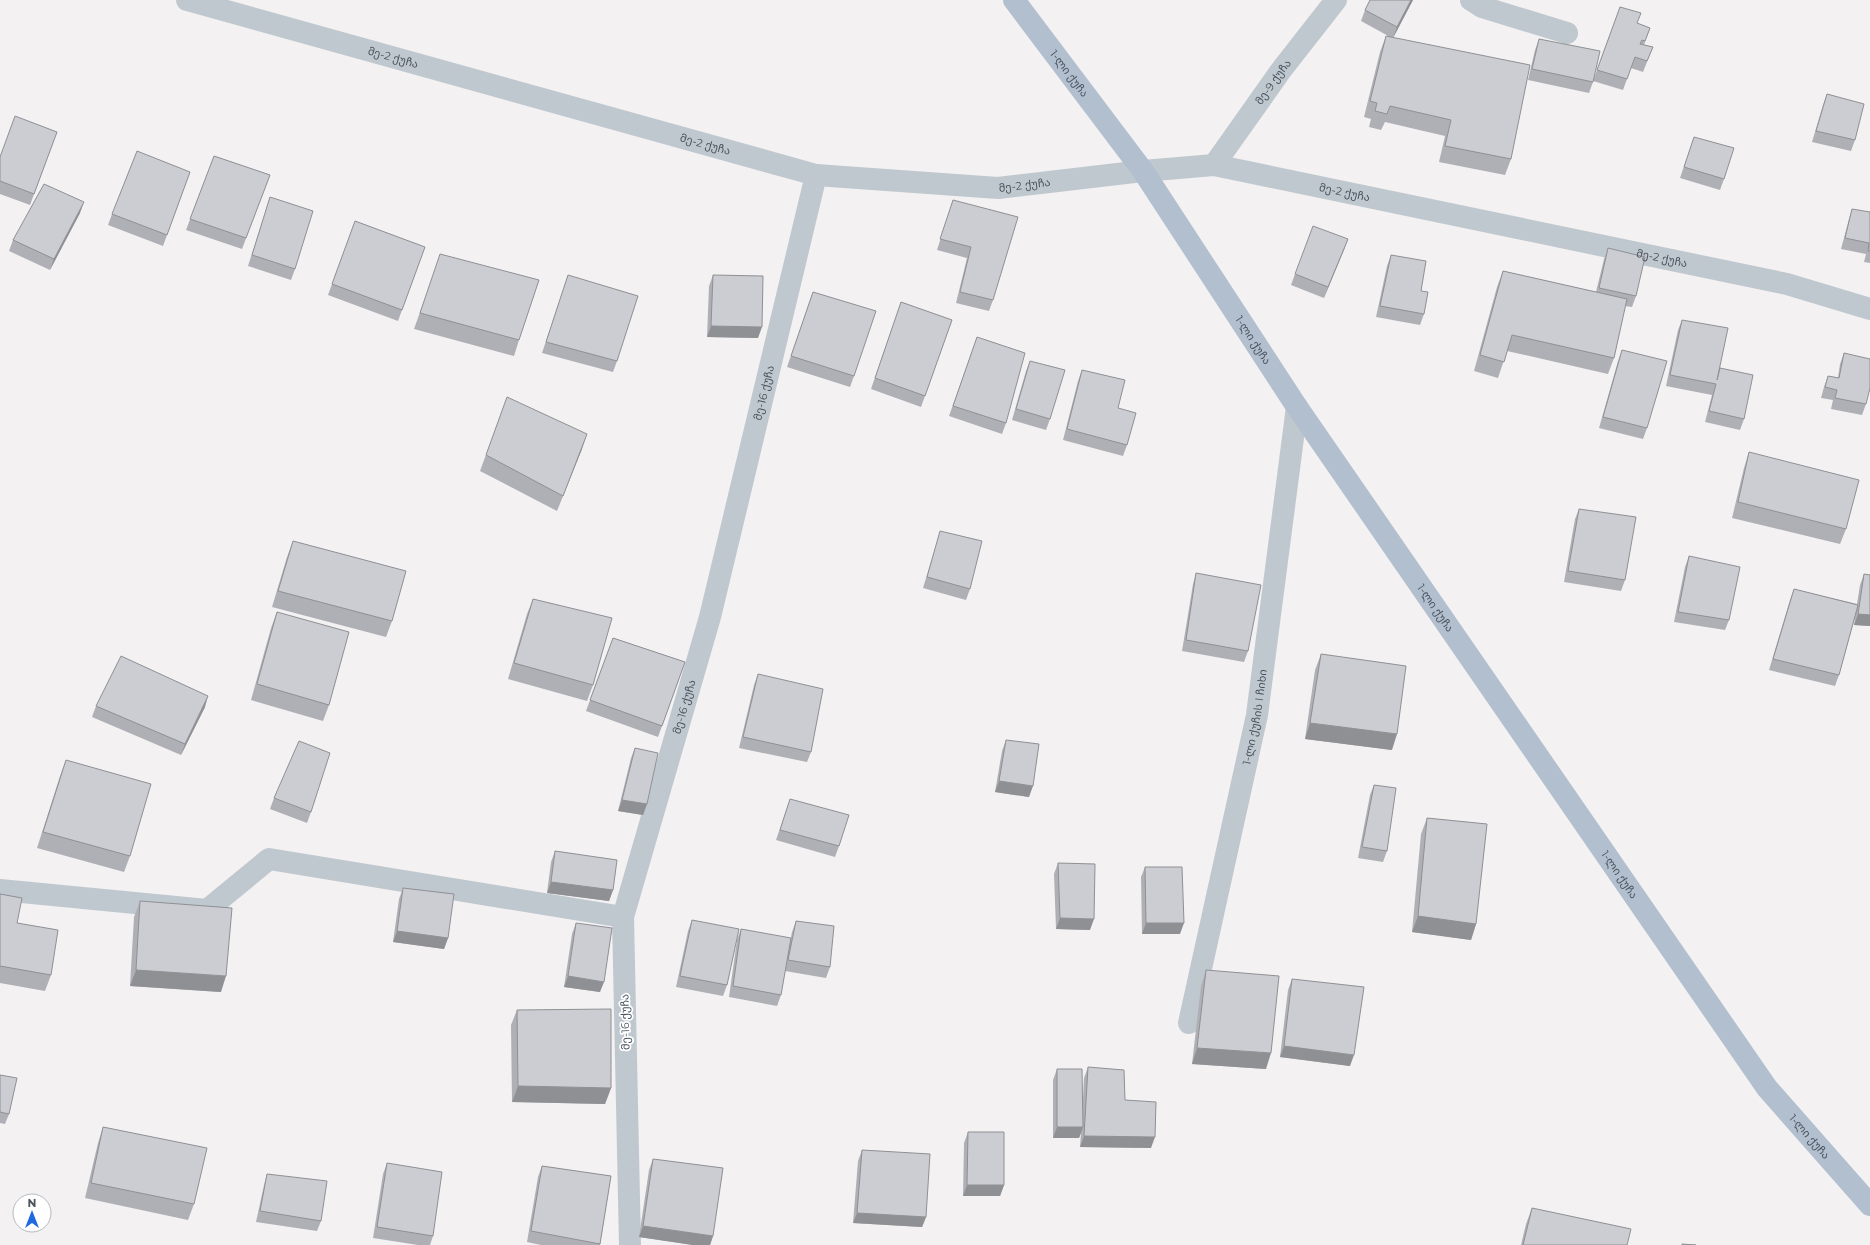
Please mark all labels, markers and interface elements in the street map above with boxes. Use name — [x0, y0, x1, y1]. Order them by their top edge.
street label: მე-2 ქუჩა — [366, 44, 420, 71]
street label: 1-ლი ქუჩა — [1047, 47, 1092, 100]
street label: მე-9 ქუჩა — [1252, 56, 1294, 107]
street label: მე-2 ქუჩა — [678, 131, 732, 158]
street label: მე-2 ქუჩა — [998, 175, 1051, 195]
street label: მე-2 ქუჩა — [1318, 180, 1371, 204]
street label: მე-2 ქუჩა — [1635, 246, 1689, 270]
street label: 1-ლი ქუჩა — [1232, 313, 1274, 367]
street label: მე-16 ქუჩა — [750, 364, 777, 422]
street label: 1-ლი ქუჩა — [1414, 581, 1457, 634]
street label: 1-ლი ქუჩის I ჩიხი — [1239, 668, 1270, 766]
street label: მე-16 ქუჩა — [669, 678, 699, 736]
street label: 1-ლი ქუჩა — [1598, 848, 1641, 901]
street label: მე-16 ქუჩა — [618, 994, 632, 1050]
street label: 1-ლი ქუჩა — [1786, 1111, 1833, 1162]
north arrow — [12, 1193, 52, 1233]
text: N — [28, 1196, 36, 1210]

